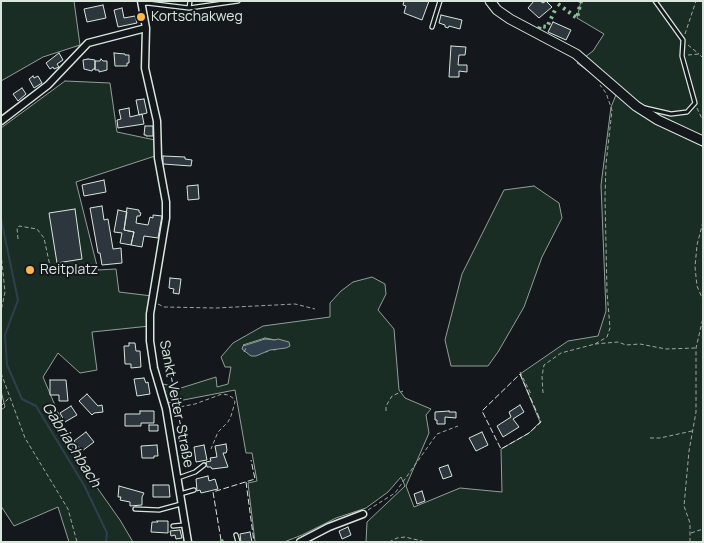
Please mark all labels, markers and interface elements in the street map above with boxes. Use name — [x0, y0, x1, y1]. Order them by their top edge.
place label: Kortschakweg — [151, 9, 243, 25]
marker: Kortschakweg — [135, 11, 147, 23]
place label: Reitplatz — [40, 262, 98, 278]
marker: Reitplatz — [24, 264, 36, 276]
street label: Sankt-Veiter-Straße — [155, 339, 197, 469]
water label: Gabriachbach — [38, 399, 104, 491]

